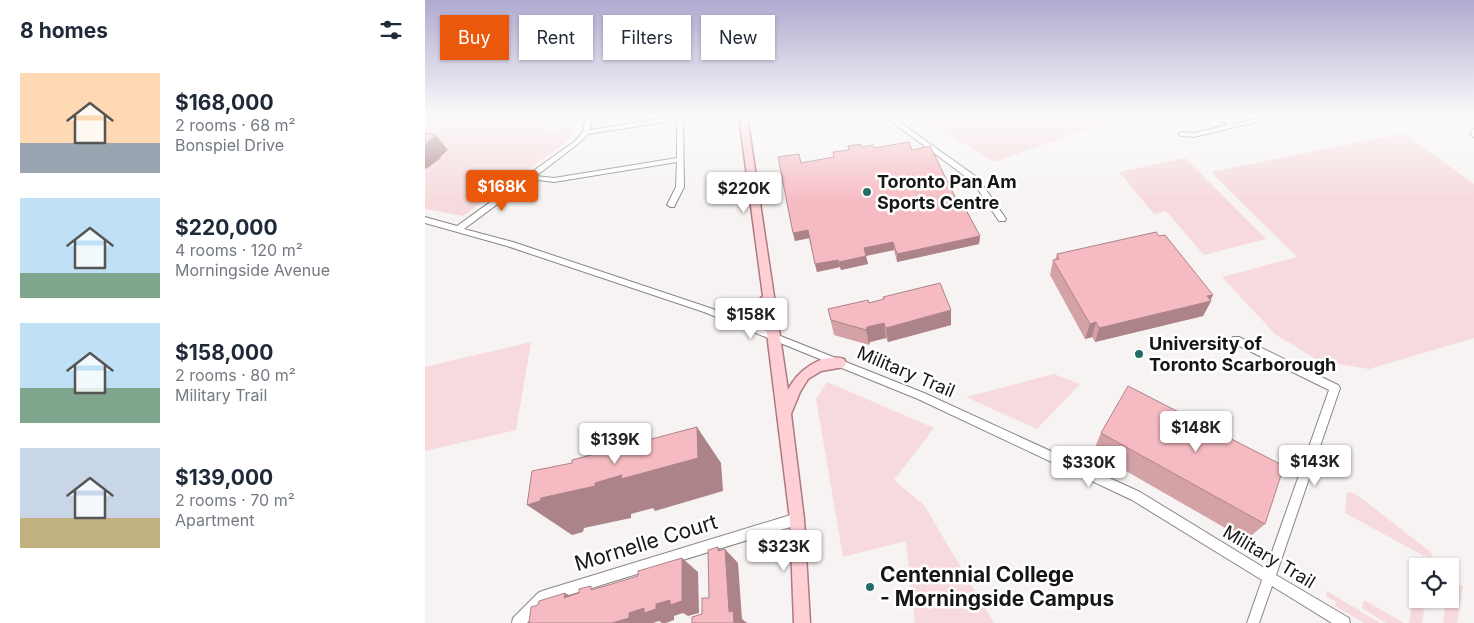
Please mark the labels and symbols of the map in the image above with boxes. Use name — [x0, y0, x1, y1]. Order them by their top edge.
pin: $168K — [467, 170, 537, 212]
place label: Toronto Pan Am Sports Centre — [877, 171, 1017, 213]
pin: $220K — [709, 172, 779, 214]
marker: Toronto Pan Am Sports Centre — [861, 186, 873, 198]
pin: $158K — [716, 298, 786, 340]
place label: University of Toronto Scarborough — [1149, 333, 1336, 375]
street label: Military Trail — [854, 342, 958, 401]
marker: University of Toronto Scarborough — [1133, 348, 1145, 360]
pin: $148K — [1161, 410, 1231, 453]
pin: $139K — [580, 422, 650, 465]
pin: $143K — [1280, 444, 1350, 487]
pin: $330K — [1054, 446, 1124, 488]
street label: Mornelle Court — [571, 509, 720, 576]
street label: Military Trail — [1219, 521, 1319, 592]
pin: $323K — [749, 530, 819, 572]
place label: Centennial College - Morningside Campus — [880, 562, 1114, 611]
marker: Centennial College - Morningside Campus — [864, 581, 876, 593]

